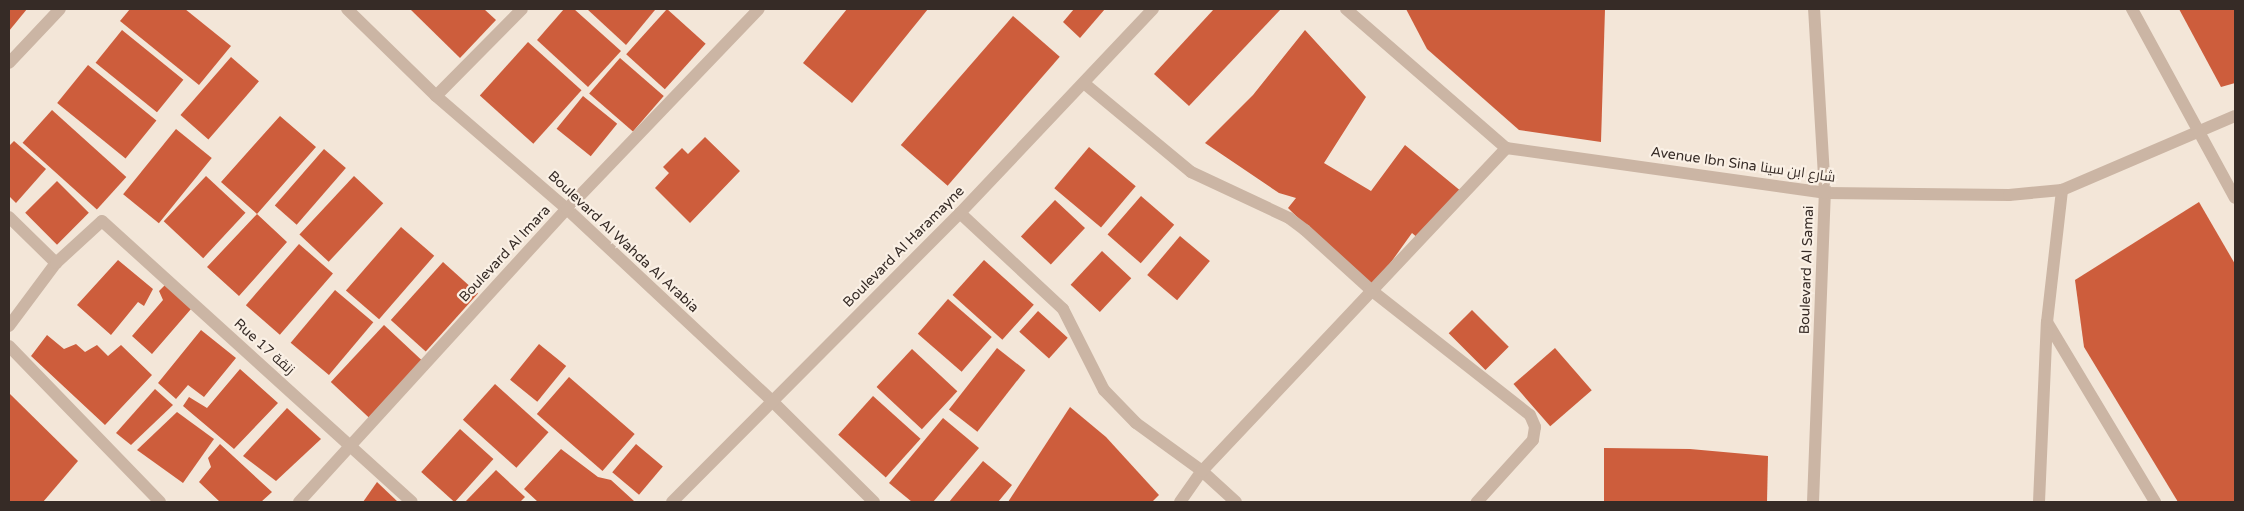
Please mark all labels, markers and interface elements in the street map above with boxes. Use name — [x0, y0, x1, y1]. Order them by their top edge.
street label: Avenue Ibn Sina شارع ابن سينا — [1650, 144, 1836, 186]
street label: Boulevard Al Wahda Al Arabia — [544, 168, 702, 316]
street label: Boulevard Al Haramayne — [840, 183, 968, 311]
street label: Boulevard Al Imara — [456, 202, 554, 306]
street label: Boulevard Al Samai — [1796, 205, 1818, 335]
street label: Rue 17 زنقة — [230, 315, 298, 379]

